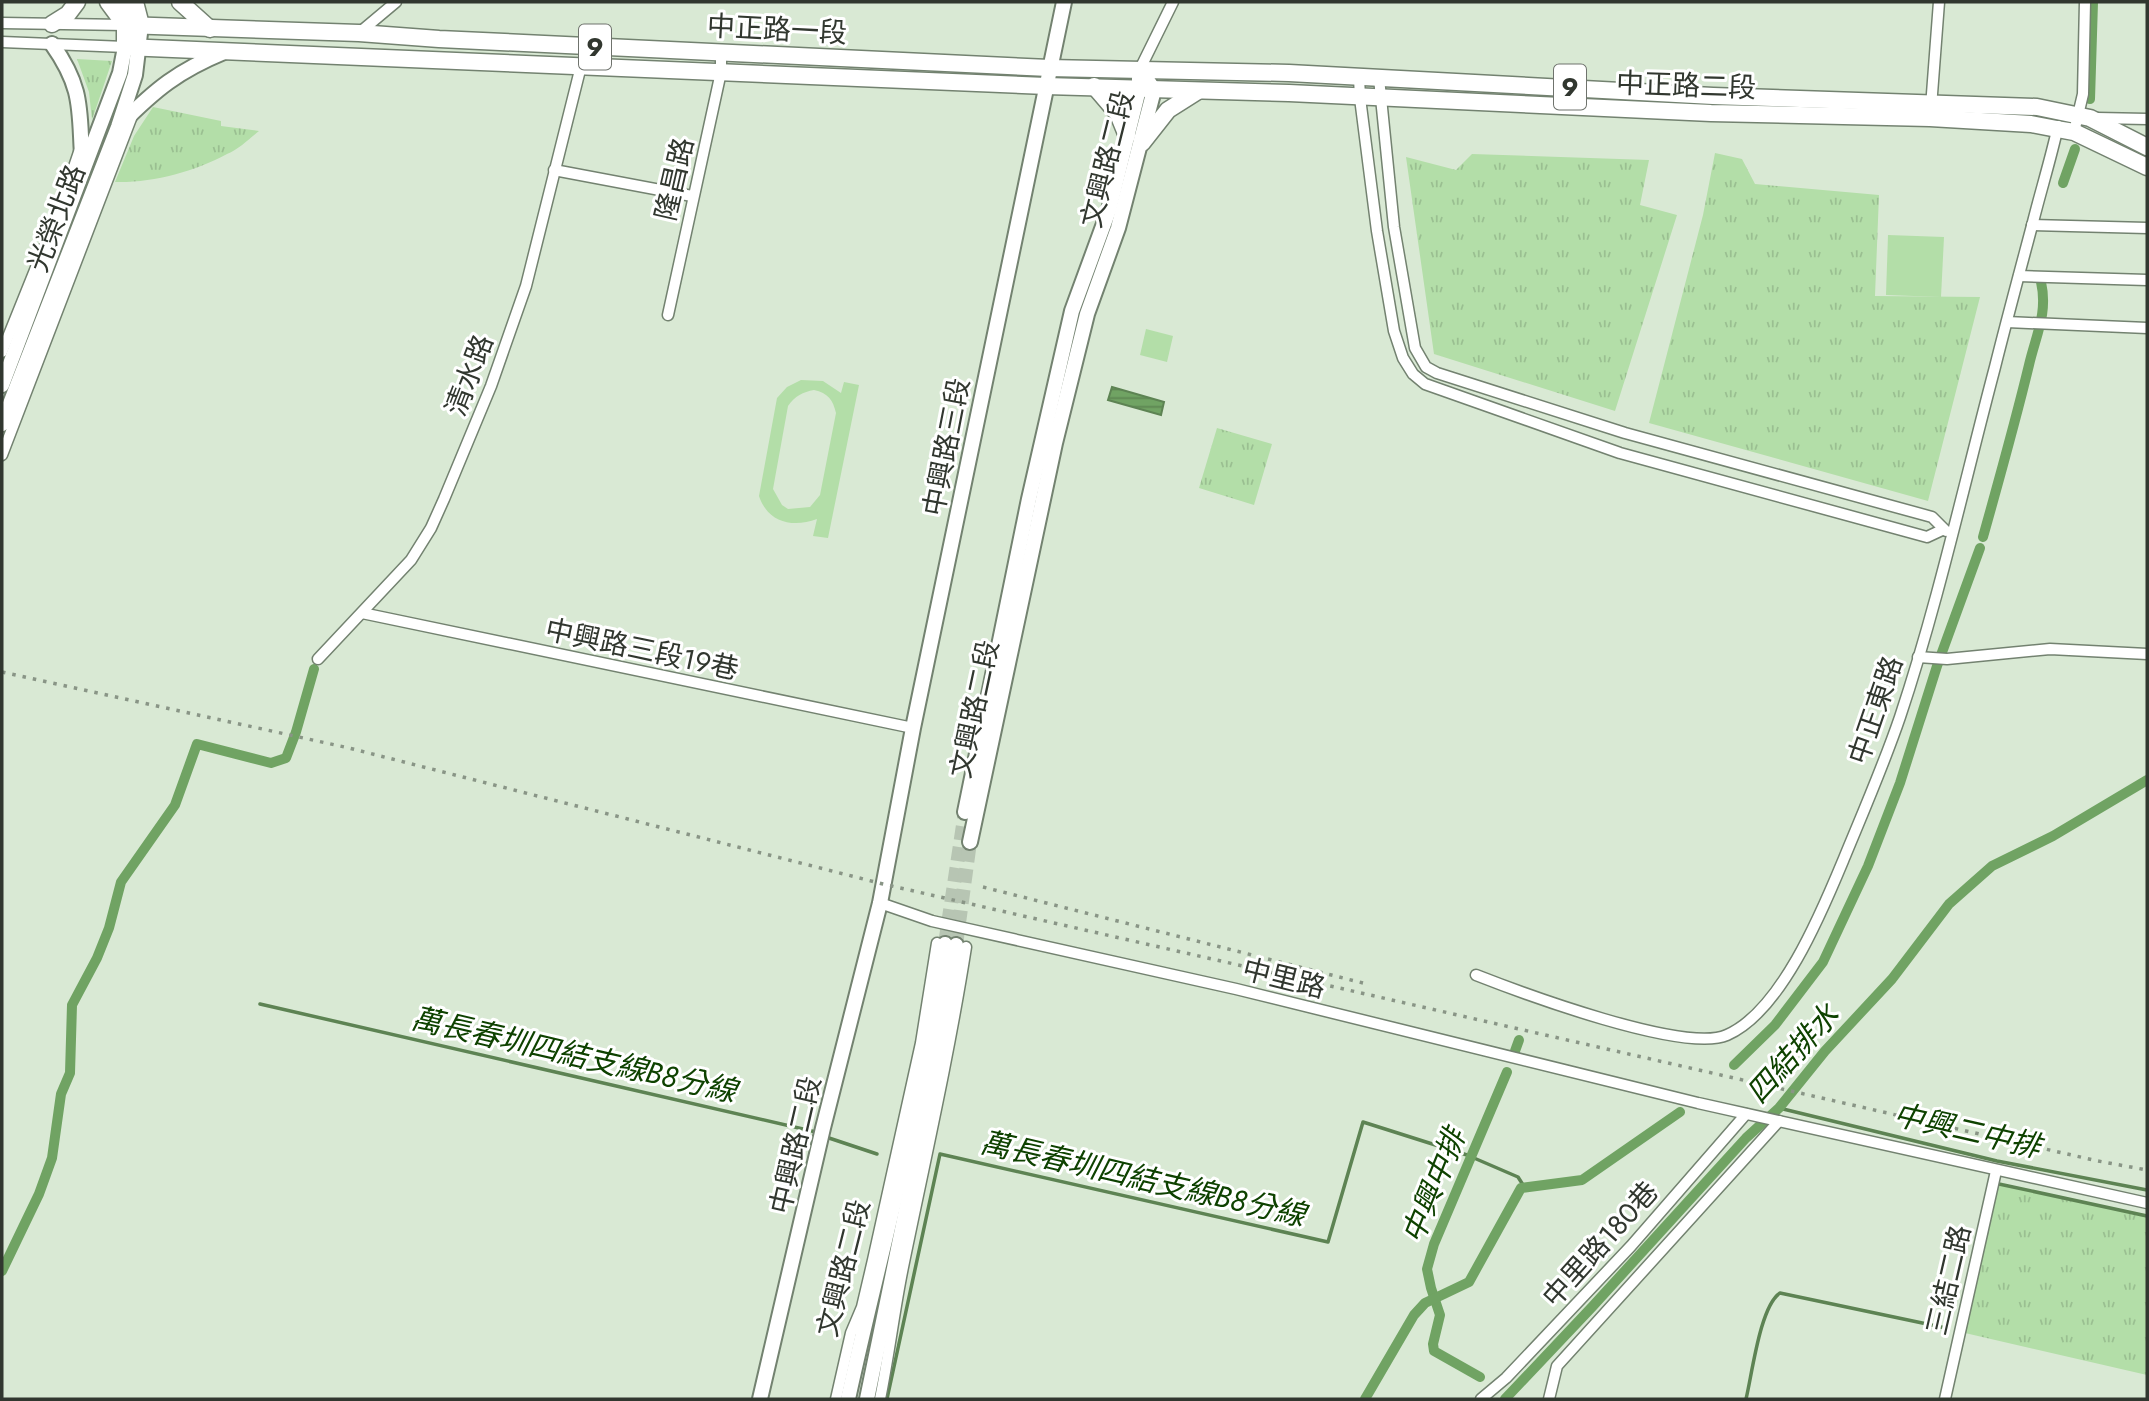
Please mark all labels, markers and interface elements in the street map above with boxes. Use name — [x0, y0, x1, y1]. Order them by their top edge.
street label: 中正路一段 — [706, 5, 848, 54]
road number: 9 — [579, 24, 611, 70]
street label: 中正路二段 — [1615, 63, 1757, 108]
road number: 9 — [1554, 64, 1586, 110]
street label: 文興路二段 — [1071, 86, 1144, 232]
street label: 隆昌路 — [645, 134, 704, 225]
street label: 光榮北路 — [17, 159, 96, 278]
street label: 清水路 — [435, 329, 504, 422]
street label: 中興路三段 — [913, 374, 980, 520]
street label: 中興路三段19巷 — [541, 609, 742, 690]
street label: 文興路二段 — [940, 636, 1009, 782]
street label: 中正東路 — [1838, 651, 1913, 770]
street label: 中里路 — [1238, 948, 1330, 1009]
water label: 四結排水 — [1737, 993, 1850, 1113]
water label: 萬長春圳四結支線B8分線 — [407, 996, 744, 1113]
street label: 中興路二段 — [760, 1072, 831, 1218]
water label: 中興二中排 — [1889, 1093, 2049, 1169]
water label: 中興中排 — [1391, 1118, 1477, 1249]
water label: 萬長春圳四結支線B8分線 — [976, 1120, 1313, 1237]
street label: 中里路180巷 — [1533, 1172, 1668, 1316]
street label: 文興路二段 — [807, 1195, 880, 1341]
street label: 三結二路 — [1916, 1221, 1981, 1339]

